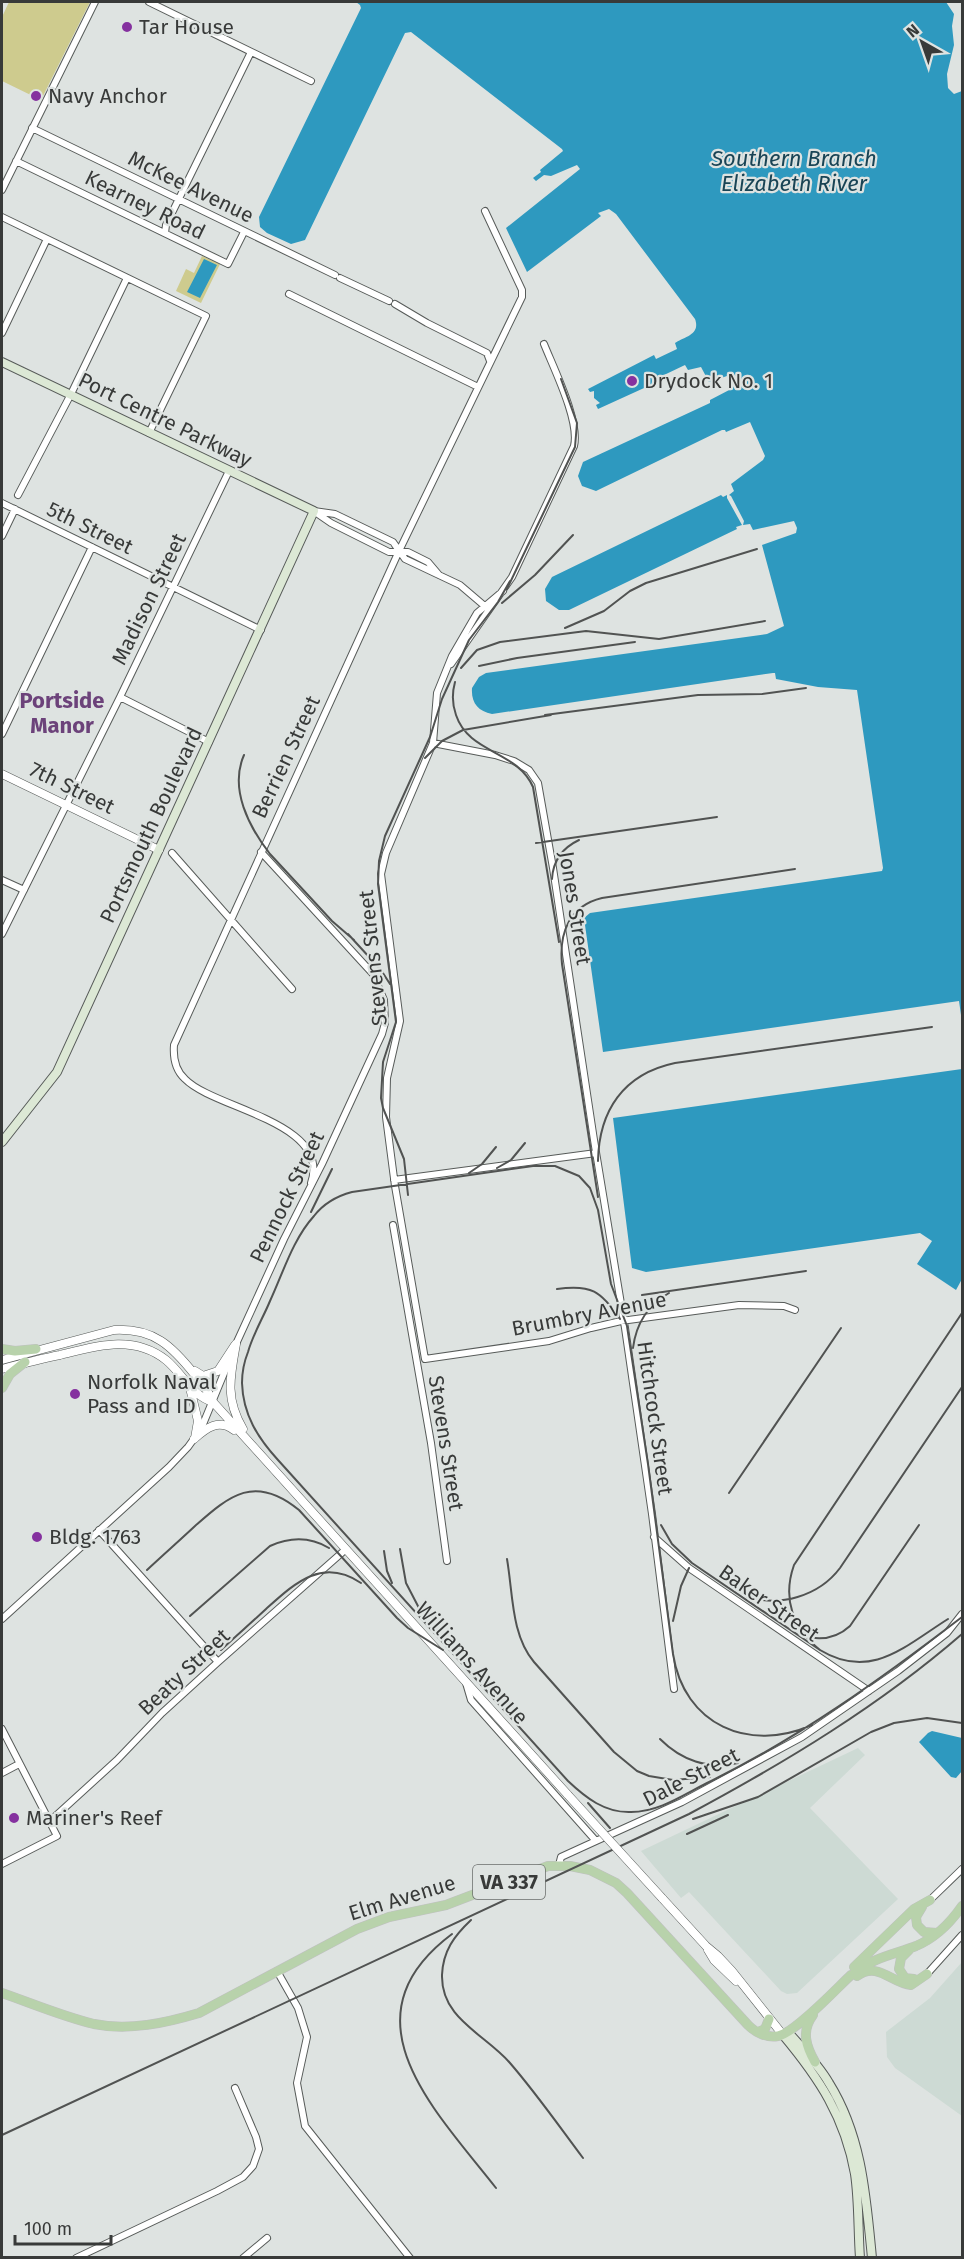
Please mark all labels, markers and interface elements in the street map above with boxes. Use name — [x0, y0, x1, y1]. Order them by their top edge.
north arrow — [892, 12, 952, 72]
place label: Tar House — [139, 14, 234, 40]
marker: Tar House — [120, 20, 134, 34]
text: N — [903, 20, 923, 42]
place label: Navy Anchor — [48, 83, 167, 109]
marker: Navy Anchor — [29, 89, 43, 103]
street label: McKee Avenue — [124, 145, 258, 229]
water label: Southern Branch Elizabeth River — [710, 145, 877, 197]
street label: Kearney Road — [81, 165, 209, 245]
street label: Port Centre Parkway — [74, 367, 257, 474]
place label: Drydock No. 1 — [644, 368, 773, 394]
marker: Drydock No. 1 — [625, 374, 639, 388]
street label: 5th Street — [43, 496, 138, 560]
street label: Madison Street — [106, 529, 192, 669]
district label: Portside Manor — [20, 687, 104, 739]
street label: Berrien Street — [246, 691, 326, 823]
street label: Portsmouth Boulevard — [94, 723, 208, 927]
street label: 7th Street — [25, 756, 119, 820]
street label: Jones Street — [553, 849, 597, 967]
street label: Stevens Street — [353, 888, 393, 1027]
street label: Pennock Street — [244, 1127, 330, 1267]
street label: Brumbry Avenue — [509, 1286, 669, 1342]
street label: Hitchcock Street — [631, 1339, 679, 1497]
place label: Norfolk Naval Pass and ID — [87, 1369, 216, 1419]
street label: Stevens Street — [422, 1374, 470, 1513]
marker: Norfolk Naval Pass and ID — [68, 1387, 82, 1401]
place label: Bldg. 1763 — [49, 1524, 141, 1550]
marker: Bldg. 1763 — [30, 1530, 44, 1544]
street label: Baker Street — [714, 1559, 825, 1647]
street label: Williams Avenue — [410, 1596, 534, 1730]
street label: Beaty Street — [133, 1623, 236, 1721]
street label: Dale Street — [639, 1741, 744, 1812]
place label: Mariner's Reef — [26, 1805, 164, 1831]
marker: Mariner's Reef — [7, 1811, 21, 1825]
road number: VA 337 — [473, 1865, 545, 1899]
street label: Elm Avenue — [345, 1869, 459, 1927]
scale bar — [15, 2208, 111, 2246]
text: 100 m — [24, 2218, 72, 2240]

